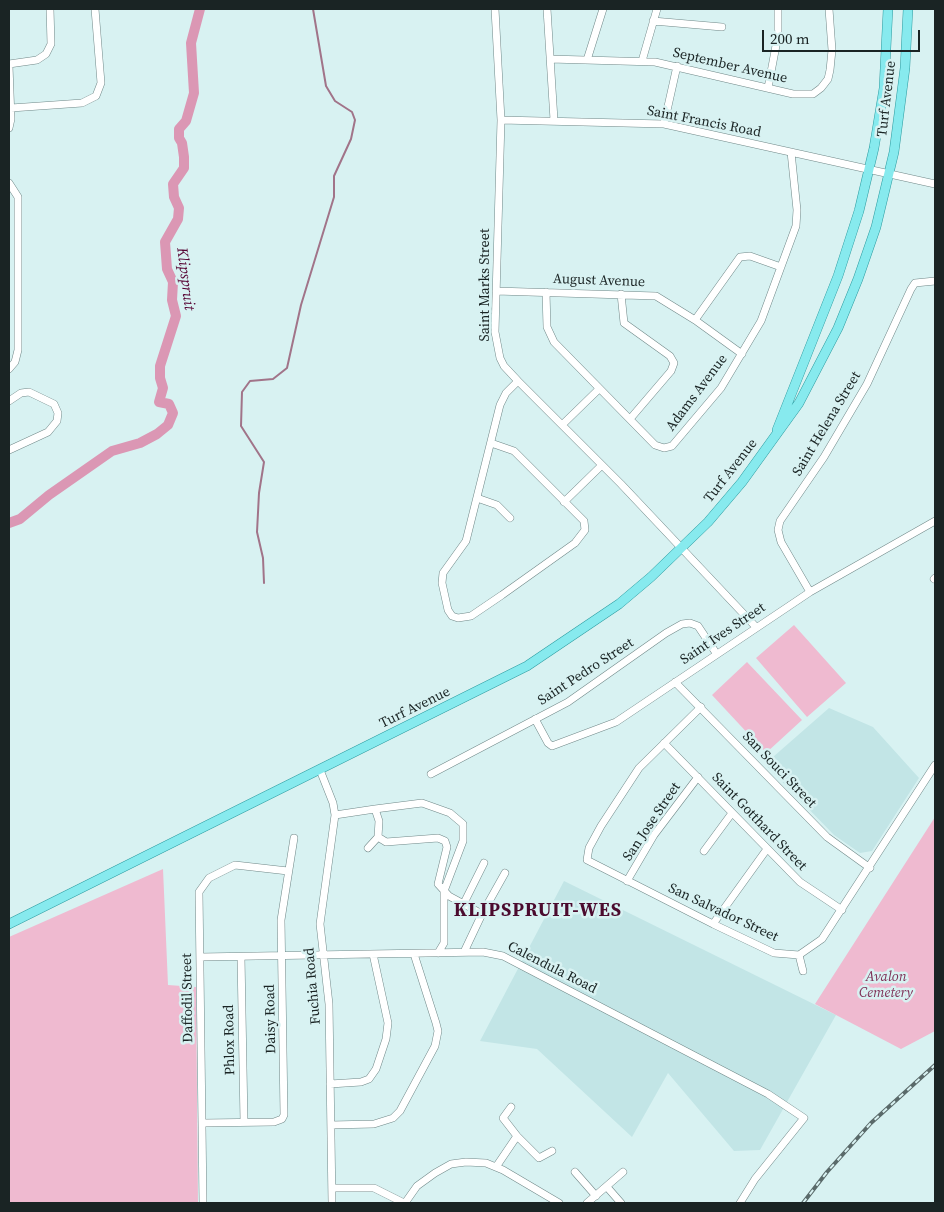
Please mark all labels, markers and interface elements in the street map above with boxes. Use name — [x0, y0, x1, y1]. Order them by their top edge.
scale bar — [764, 20, 922, 52]
text: 200 m — [770, 28, 810, 49]
street label: September Avenue — [671, 45, 789, 87]
street label: Turf Avenue — [874, 60, 900, 138]
street label: Saint Francis Road — [646, 103, 762, 141]
street label: Saint Marks Street — [477, 229, 493, 341]
water label: Klipspruit — [172, 246, 198, 312]
street label: August Avenue — [553, 271, 645, 291]
street label: Adams Avenue — [663, 351, 731, 435]
street label: Saint Helena Street — [789, 369, 865, 479]
street label: Turf Avenue — [701, 436, 761, 506]
street label: Saint Ives Street — [677, 599, 769, 669]
street label: Saint Pedro Street — [535, 635, 637, 709]
street label: Turf Avenue — [377, 684, 453, 732]
street label: San Souci Street — [739, 728, 819, 812]
street label: Saint Gotthard Street — [708, 770, 810, 874]
street label: San Jose Street — [620, 779, 684, 865]
street label: San Salvador Street — [665, 880, 781, 946]
district label: KLIPSPRUIT-WES — [452, 900, 624, 922]
street label: Calendula Road — [505, 938, 599, 998]
street label: Fuchia Road — [301, 947, 325, 1025]
street label: Daffodil Street — [179, 953, 197, 1043]
park label: Avalon Cemetery — [859, 969, 913, 1002]
street label: Daisy Road — [262, 984, 280, 1054]
street label: Phlox Road — [221, 1005, 239, 1075]

